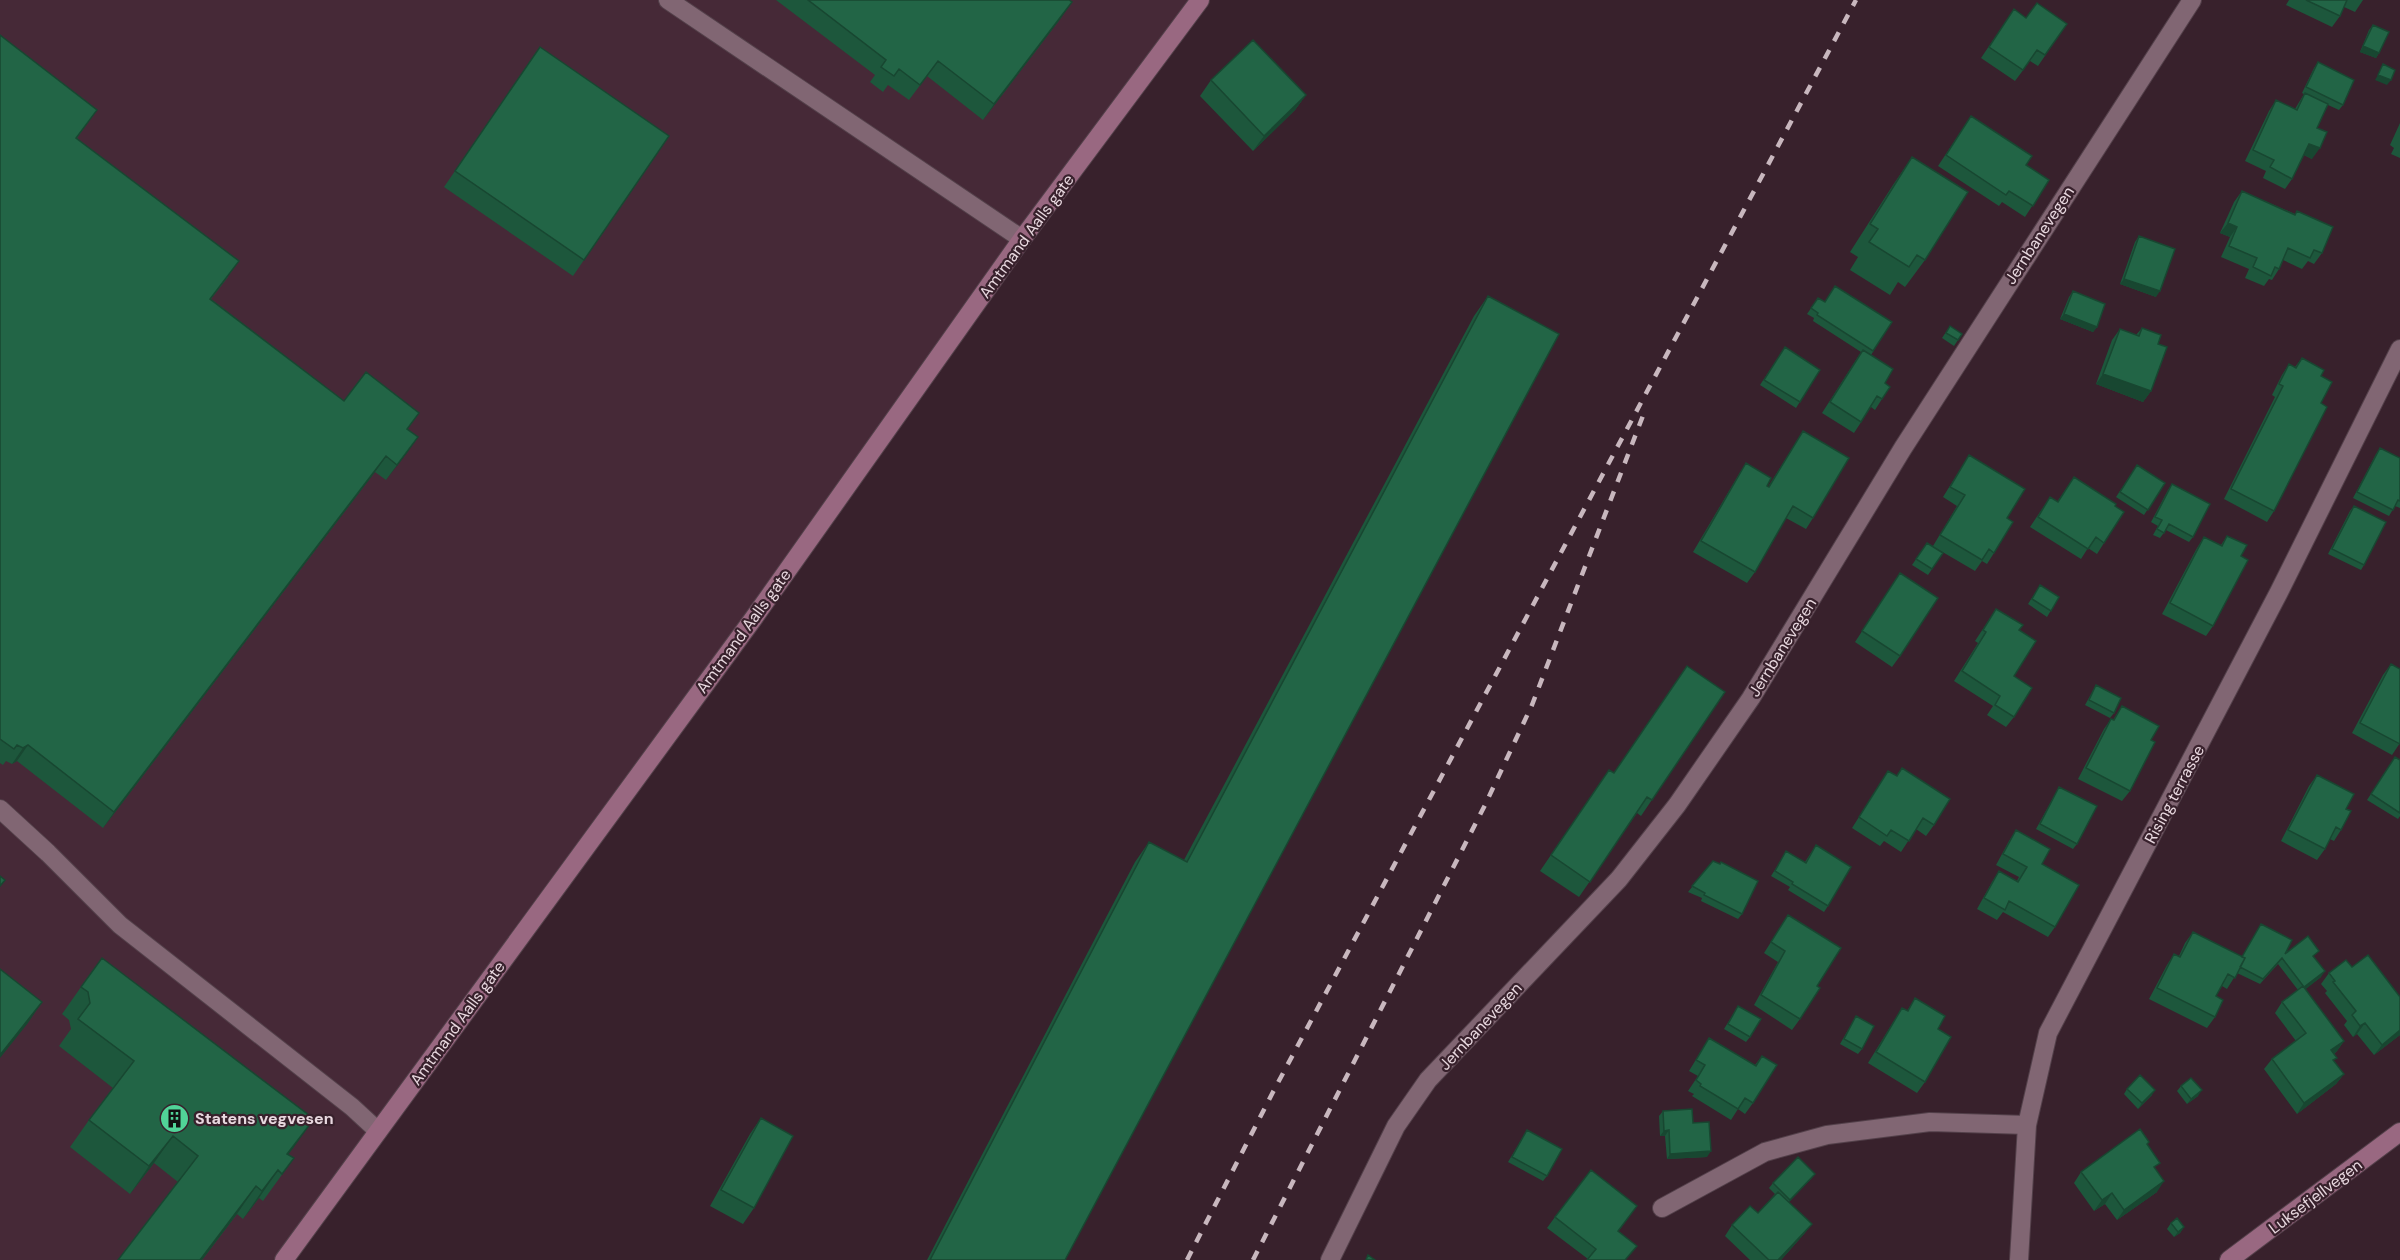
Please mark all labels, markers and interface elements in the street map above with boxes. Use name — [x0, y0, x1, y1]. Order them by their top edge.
street label: Amtmand Aalls gate — [974, 170, 1079, 303]
street label: Jernbanevegen — [2000, 182, 2079, 288]
street label: Amtmand Aalls gate — [691, 565, 796, 698]
street label: Jernbanevegen — [1744, 594, 1821, 701]
street label: Rising terrasse — [2140, 741, 2209, 847]
street label: Amtmand Aalls gate — [405, 957, 510, 1090]
street label: Jernbanevegen — [1434, 978, 1527, 1075]
building icon: Statens vegvesen — [158, 1102, 190, 1134]
place label: Statens vegvesen — [195, 1108, 334, 1129]
street label: Luksefjellvegen — [2264, 1154, 2366, 1238]

